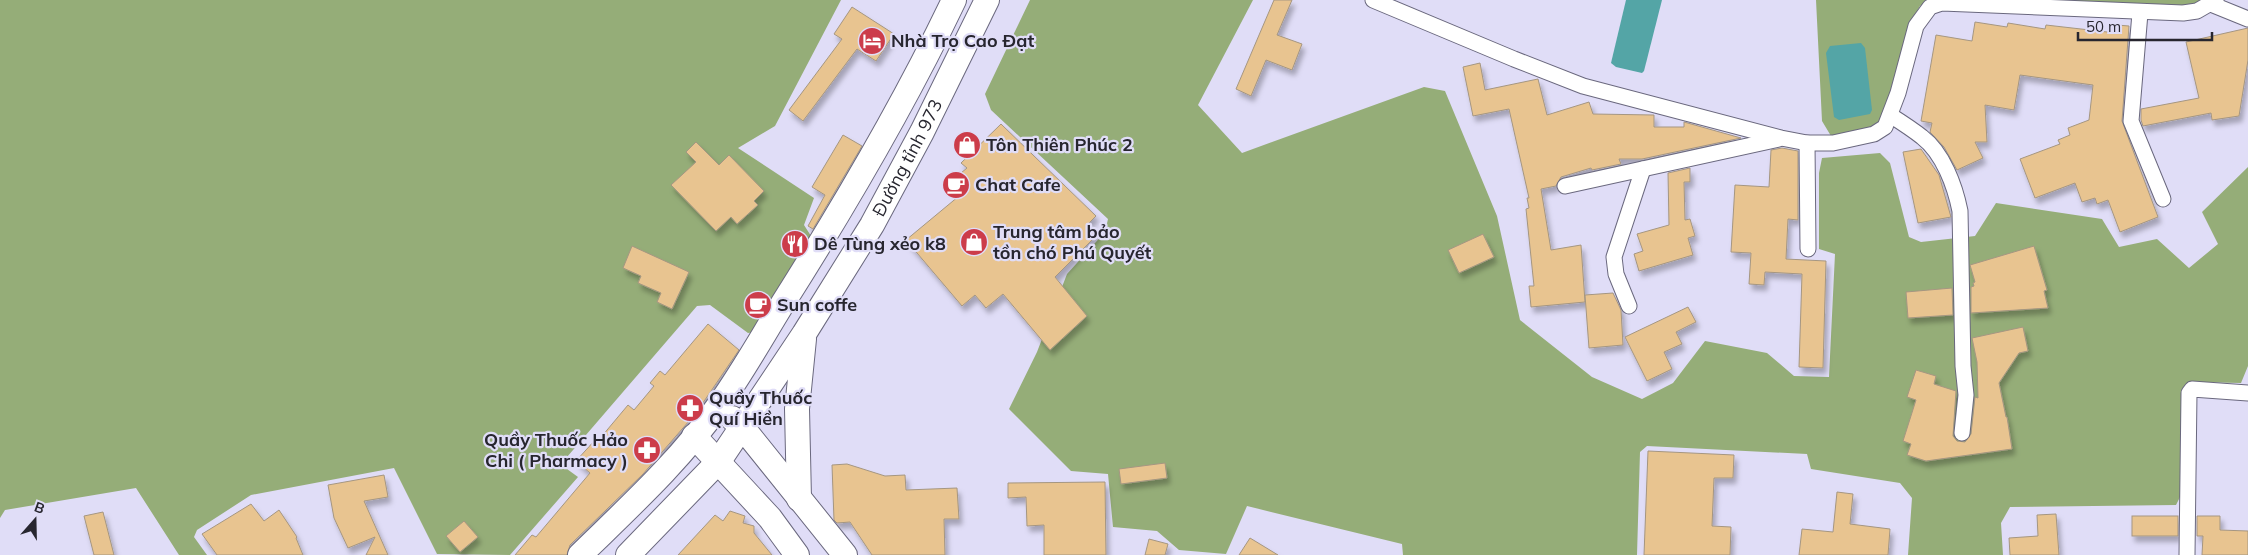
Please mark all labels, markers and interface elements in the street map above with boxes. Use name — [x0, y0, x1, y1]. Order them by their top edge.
scale bar — [2078, 10, 2212, 42]
text: 50 m — [2086, 17, 2121, 36]
hotel icon: Nhà Trọ Cao Đạt — [857, 26, 887, 56]
place label: Nhà Trọ Cao Đạt — [891, 29, 1034, 52]
street label: Đường tỉnh 973 — [867, 95, 947, 220]
shop icon: Tôn Thiên Phúc 2 — [952, 130, 982, 160]
place label: Tôn Thiên Phúc 2 — [986, 133, 1133, 156]
cafe icon: Chat Cafe — [941, 170, 971, 200]
place label: Chat Cafe — [975, 173, 1061, 196]
place label: Trung tâm bảo tồn chó Phú Quyết — [993, 220, 1152, 264]
shop icon: Trung tâm bảo tồn chó Phú Quyết — [959, 227, 989, 257]
restaurant icon: Dê Tùng xẻo k8 — [780, 229, 810, 259]
place label: Dê Tùng xẻo k8 — [814, 232, 946, 255]
cafe icon: Sun coffe — [743, 290, 773, 320]
place label: Sun coffe — [777, 293, 857, 316]
place label: Quầy Thuốc Quí Hiền — [709, 386, 812, 430]
pharmacy icon: Quầy Thuốc Quí Hiền — [675, 393, 705, 423]
place label: Quầy Thuốc Hảo Chi ( Pharmacy ) — [484, 428, 628, 472]
pharmacy icon: Quầy Thuốc Hảo Chi ( Pharmacy ) — [632, 435, 662, 465]
north arrow — [10, 495, 60, 545]
text: B — [32, 498, 47, 518]

